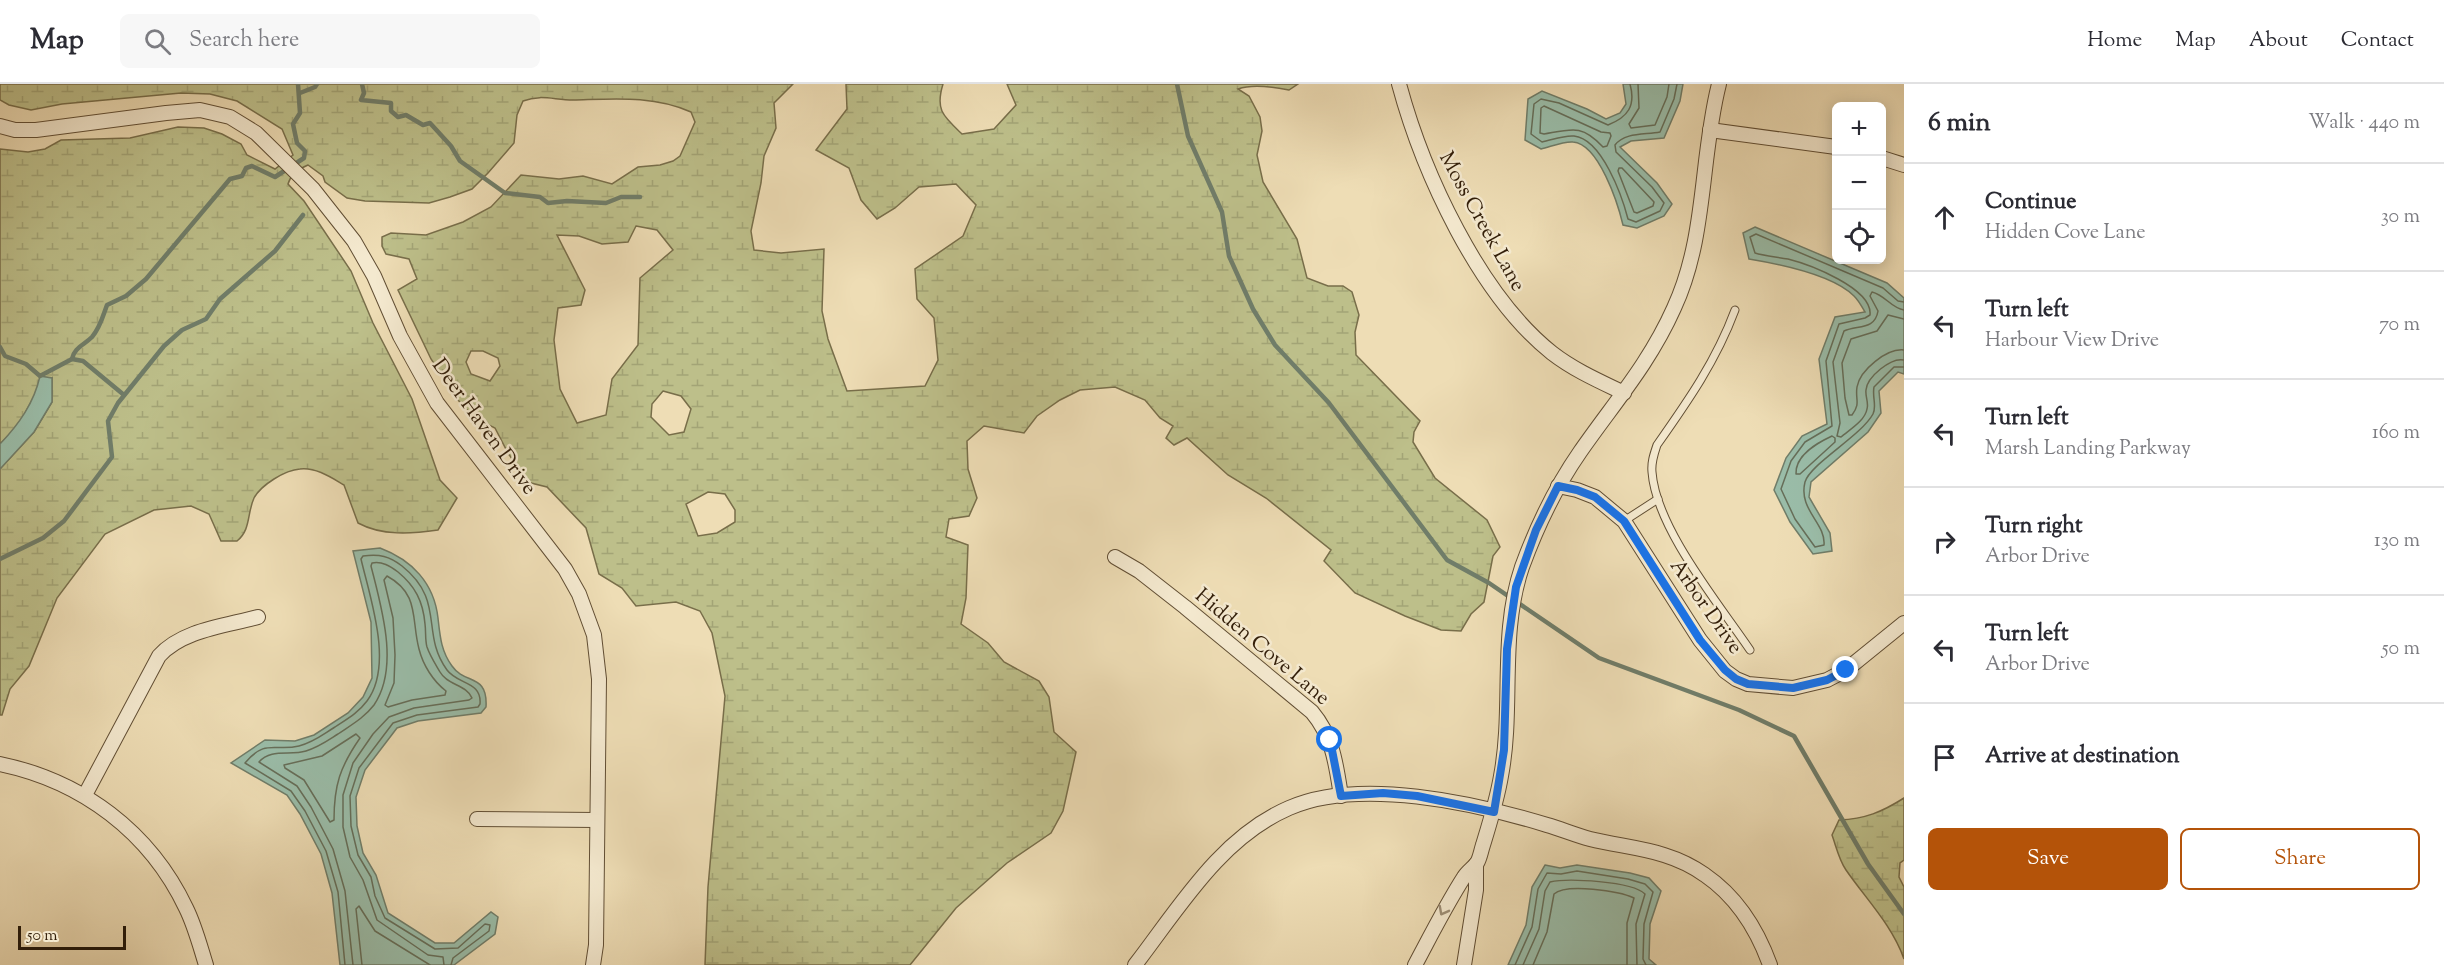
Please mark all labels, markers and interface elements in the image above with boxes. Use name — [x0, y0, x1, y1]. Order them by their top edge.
search box — [120, 14, 540, 68]
text: Map — [30, 21, 84, 61]
icon: search — [141, 25, 174, 58]
text: Search here — [189, 25, 299, 57]
text: Home — [2087, 26, 2142, 56]
text: Map — [2175, 26, 2216, 56]
text: About — [2249, 26, 2308, 56]
text: Contact — [2341, 26, 2414, 56]
map controls — [1832, 102, 1886, 264]
button: + — [1832, 102, 1886, 156]
text: 6 min — [1928, 105, 1991, 142]
text: Walk · 440 m — [2308, 109, 2420, 138]
street label: Moss Creek Lane — [1430, 147, 1532, 297]
button: − — [1832, 156, 1886, 210]
text: Continue — [1985, 187, 2076, 219]
icon: ahead — [1928, 201, 1961, 234]
text: 30 m — [2381, 203, 2420, 232]
button: locate — [1832, 210, 1886, 264]
text: Hidden Cove Lane — [1985, 219, 2146, 248]
text: Turn left — [1985, 295, 2068, 327]
icon: left — [1928, 309, 1961, 342]
text: 70 m — [2379, 311, 2420, 340]
text: Harbour View Drive — [1985, 327, 2159, 356]
street label: Deer Haven Drive — [424, 353, 543, 502]
text: Turn left — [1985, 403, 2068, 435]
icon: left — [1928, 417, 1961, 450]
text: 160 m — [2372, 419, 2420, 448]
text: Marsh Landing Parkway — [1985, 435, 2191, 464]
text: Turn right — [1985, 511, 2082, 543]
icon: right — [1928, 525, 1961, 558]
text: 130 m — [2374, 527, 2420, 556]
text: Arbor Drive — [1985, 543, 2090, 572]
street label: Arbor Drive — [1661, 553, 1749, 661]
street label: Hidden Cove Lane — [1187, 582, 1336, 713]
text: Turn left — [1985, 619, 2068, 651]
icon: left — [1928, 633, 1961, 666]
text: 50 m — [2382, 635, 2420, 664]
text: Arbor Drive — [1985, 651, 2090, 680]
route end — [1832, 656, 1858, 682]
route start — [1316, 726, 1342, 752]
icon: arrive — [1928, 741, 1961, 774]
text: Arrive at destination — [1985, 741, 2180, 773]
button: Save — [1928, 828, 2168, 890]
button: Share — [2180, 828, 2420, 890]
one-way arrow — [1439, 905, 1450, 916]
scale bar — [18, 923, 126, 950]
text: 50 m — [27, 925, 58, 948]

